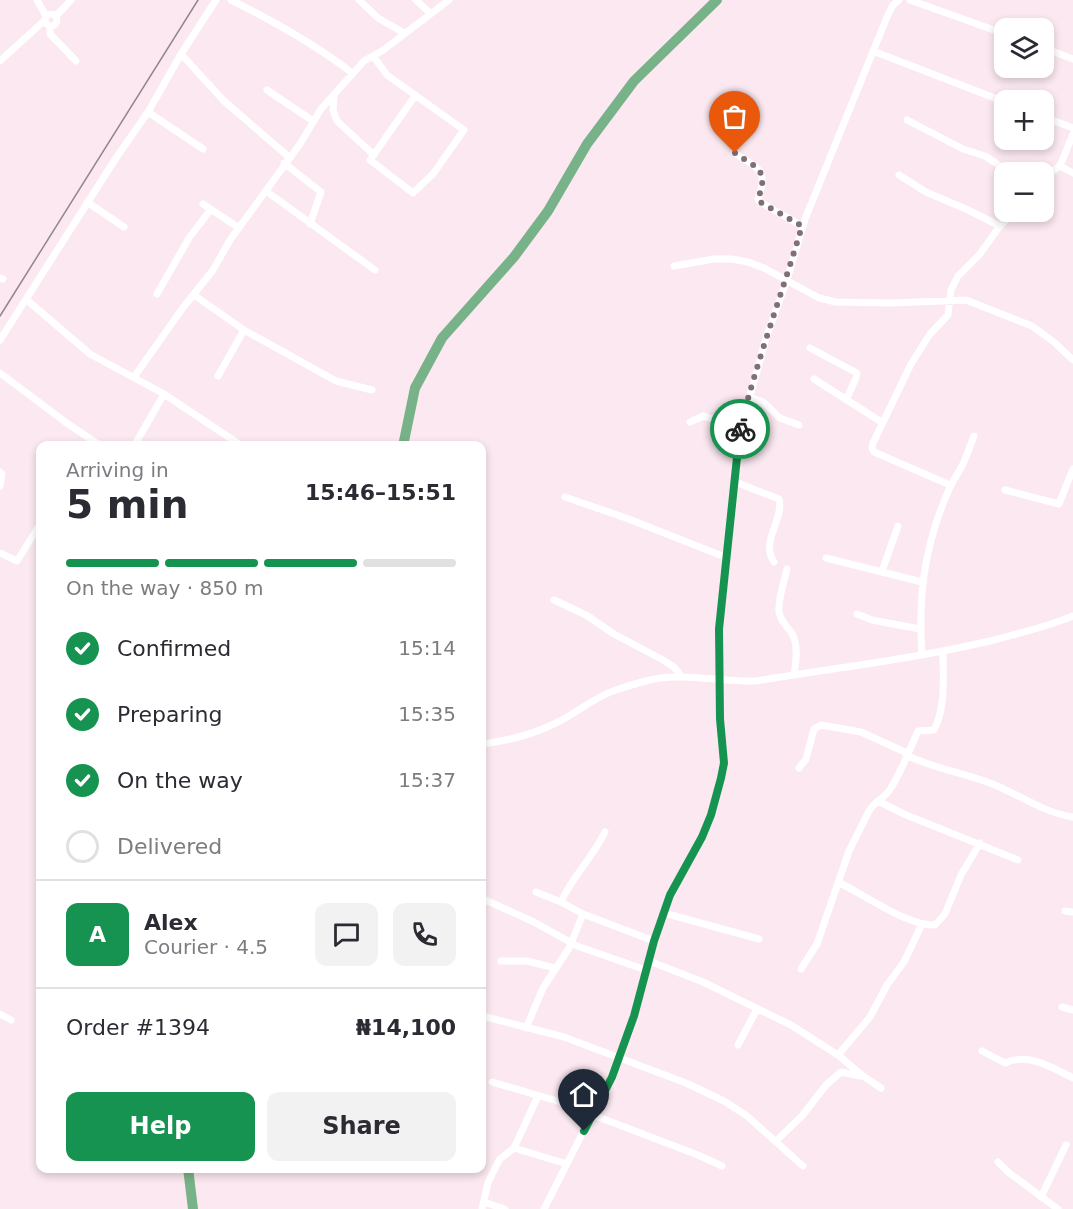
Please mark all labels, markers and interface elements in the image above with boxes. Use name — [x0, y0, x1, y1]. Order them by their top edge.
map controls — [994, 18, 1054, 222]
button: layers — [994, 18, 1054, 78]
button: + — [994, 90, 1054, 150]
pin — [709, 91, 760, 153]
icon: bag — [718, 100, 751, 133]
button: − — [994, 162, 1054, 222]
courier — [710, 399, 770, 459]
icon: bike — [724, 413, 757, 446]
text: Arriving in — [66, 458, 169, 482]
text: 15:46–15:51 — [305, 480, 456, 505]
text: 5 min — [66, 482, 188, 527]
text: On the way · 850 m — [66, 576, 264, 600]
icon: check — [66, 632, 99, 665]
text: Confirmed — [117, 636, 231, 661]
text: 15:14 — [398, 636, 456, 660]
icon: check — [66, 698, 99, 731]
text: Preparing — [117, 702, 223, 727]
text: 15:35 — [398, 702, 456, 726]
icon: check — [66, 764, 99, 797]
text: On the way — [117, 768, 243, 793]
text: 15:37 — [398, 768, 456, 792]
text: Delivered — [117, 834, 222, 859]
button: chat — [315, 903, 378, 966]
button: phone — [393, 903, 456, 966]
text: Alex — [144, 910, 198, 935]
text: A — [89, 922, 106, 947]
text: Courier · 4.5 — [144, 935, 268, 959]
text: Order #1394 — [66, 1015, 210, 1040]
text: ₦14,100 — [356, 1015, 456, 1040]
pin — [558, 1069, 609, 1131]
icon: home — [567, 1078, 600, 1111]
button: Help — [66, 1092, 255, 1161]
button: Share — [267, 1092, 456, 1161]

